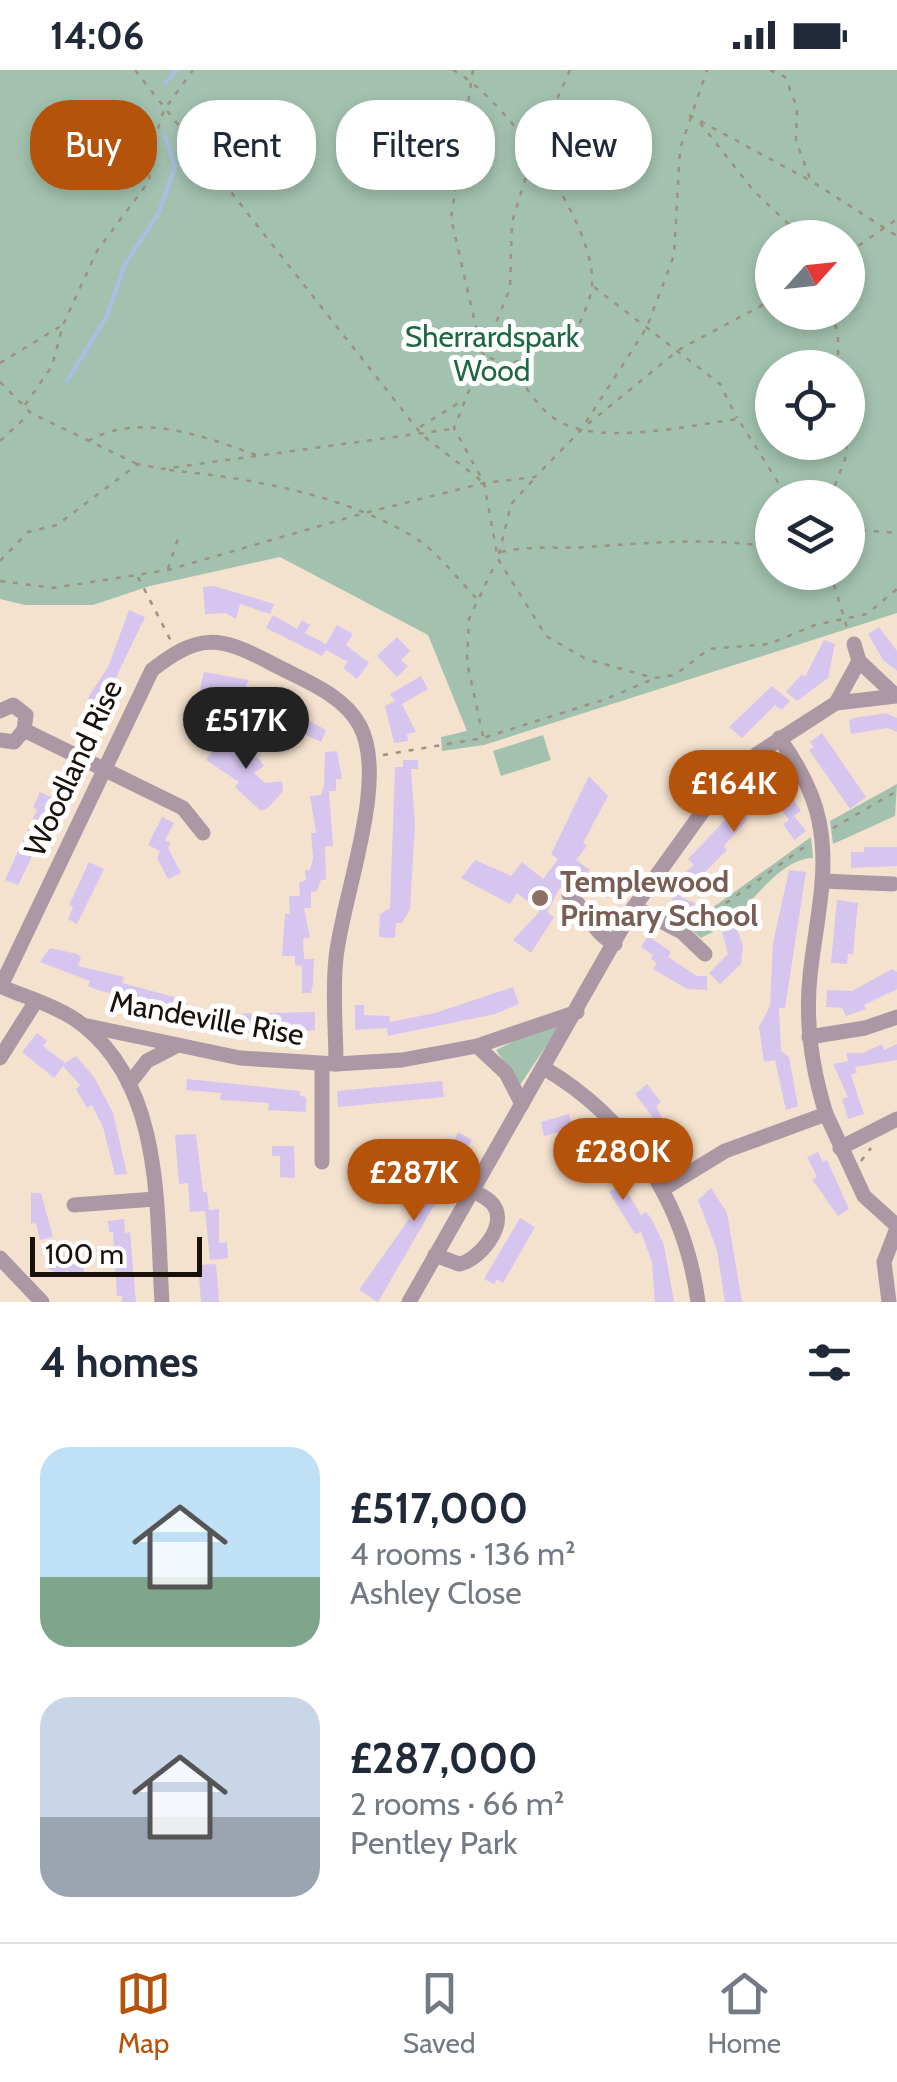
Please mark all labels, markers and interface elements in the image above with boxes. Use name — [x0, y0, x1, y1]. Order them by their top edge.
text: 14:06 — [50, 12, 144, 59]
chip: Buy — [30, 100, 157, 190]
chip: Rent — [177, 100, 316, 190]
chip: Filters — [336, 100, 495, 190]
chip: New — [515, 100, 652, 190]
north arrow — [755, 220, 865, 330]
map controls — [755, 220, 865, 590]
park label: Sherrardspark Wood — [405, 318, 580, 389]
button: locate — [755, 350, 865, 460]
button: layers — [755, 480, 865, 590]
street label: Woodland Rise — [16, 674, 130, 862]
pin: £517K — [176, 687, 316, 772]
text: £517K — [205, 700, 287, 739]
pin: £164K — [664, 750, 804, 835]
text: £164K — [691, 763, 777, 802]
place label: Templewood Primary School — [560, 863, 758, 934]
marker: Templewood Primary School — [529, 887, 551, 909]
street label: Mandeville Rise — [107, 983, 307, 1053]
pin: £280K — [553, 1118, 693, 1203]
text: £280K — [575, 1131, 671, 1170]
pin: £287K — [344, 1139, 484, 1224]
text: £287K — [369, 1152, 459, 1191]
scale bar — [30, 1232, 202, 1276]
text: 100 m — [45, 1237, 124, 1271]
icon: filters — [802, 1335, 857, 1390]
text: 4 homes — [40, 1336, 199, 1388]
text: £517,000 — [350, 1482, 528, 1534]
icon: home — [120, 1487, 240, 1607]
text: 4 rooms · 136 m² — [350, 1534, 576, 1573]
text: Ashley Close — [350, 1573, 522, 1612]
text: £287,000 — [350, 1732, 538, 1784]
icon: home — [120, 1737, 240, 1857]
text: 2 rooms · 66 m² — [350, 1784, 564, 1823]
text: Pentley Park — [350, 1823, 517, 1862]
tab: Map — [116, 1966, 171, 2060]
tab: Saved — [403, 1966, 476, 2060]
tab: Home — [707, 1966, 781, 2060]

